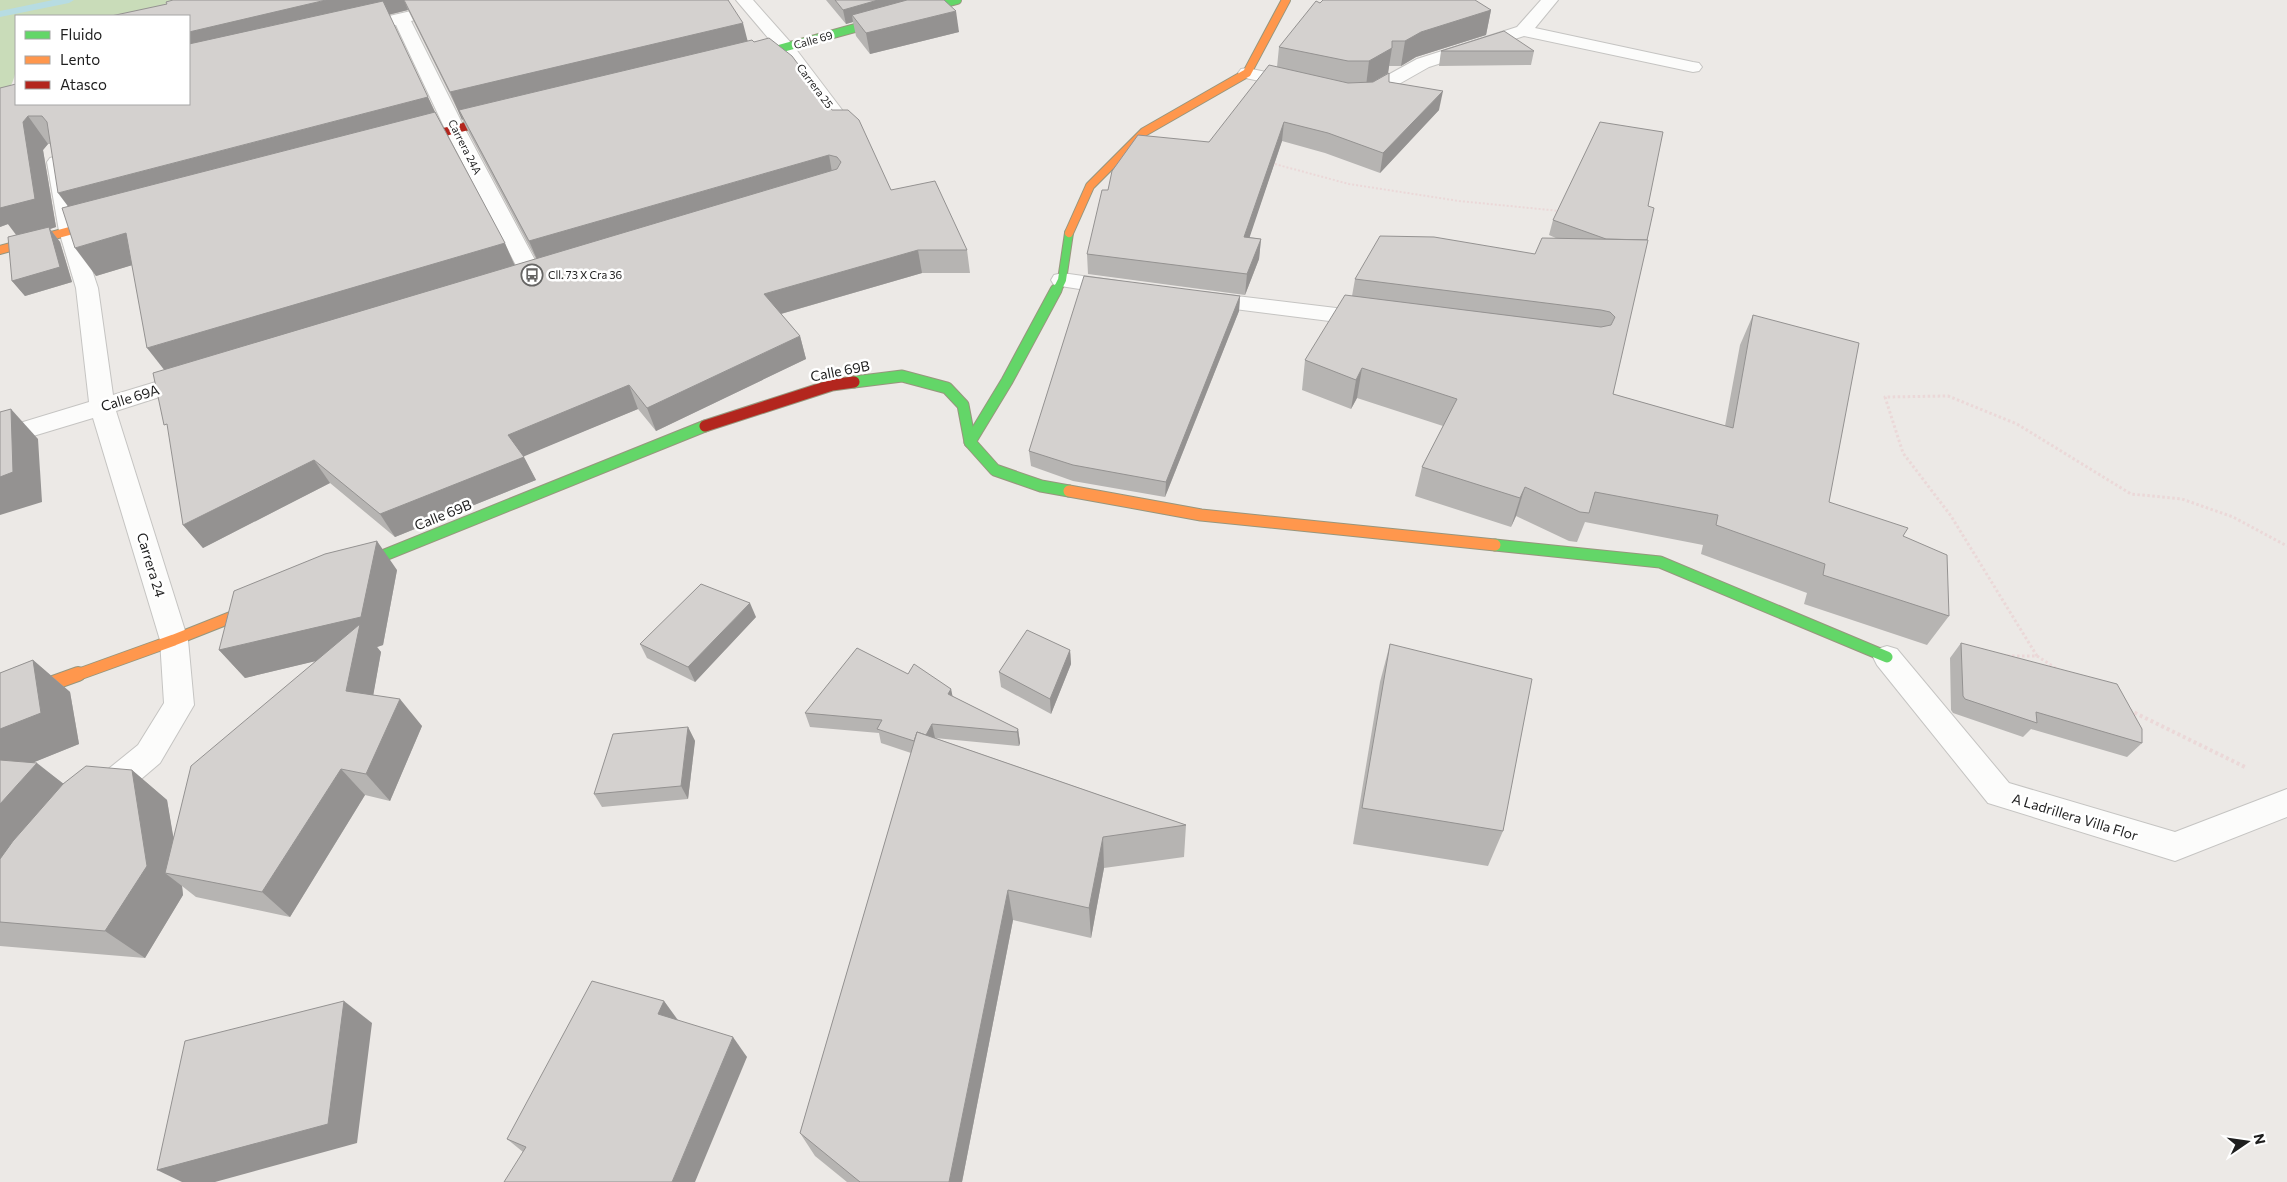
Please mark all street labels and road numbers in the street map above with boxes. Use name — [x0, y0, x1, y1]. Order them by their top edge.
street label: Calle 69 — [792, 28, 834, 51]
street label: Carrera 25 — [794, 61, 836, 110]
street label: Carrera 24A — [446, 117, 485, 177]
street label: Calle 69B — [809, 356, 871, 385]
street label: Calle 69A — [99, 380, 161, 414]
street label: Calle 69B — [412, 495, 474, 534]
street label: Carrera 24 — [134, 531, 170, 600]
street label: A Ladrillera Villa Flor — [2010, 789, 2141, 844]

